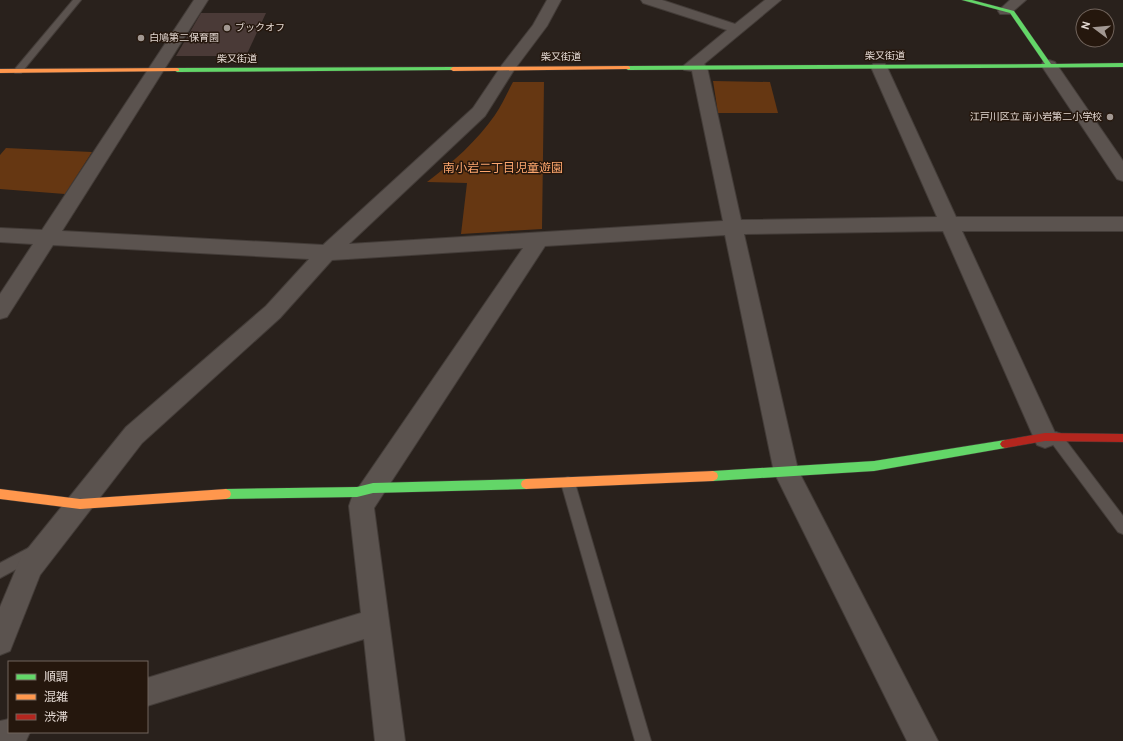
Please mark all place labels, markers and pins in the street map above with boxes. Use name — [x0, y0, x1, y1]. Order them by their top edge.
place label: ブックオフ — [235, 22, 285, 35]
marker: ブックオフ — [222, 23, 232, 33]
place label: 白鳩第二保育園 — [149, 32, 219, 45]
marker: 白鳩第二保育園 — [136, 33, 146, 43]
place label: 江戸川区立 南小岩第二小学校 — [970, 111, 1102, 124]
marker: 江戸川区立 南小岩第二小学校 — [1105, 112, 1115, 122]

